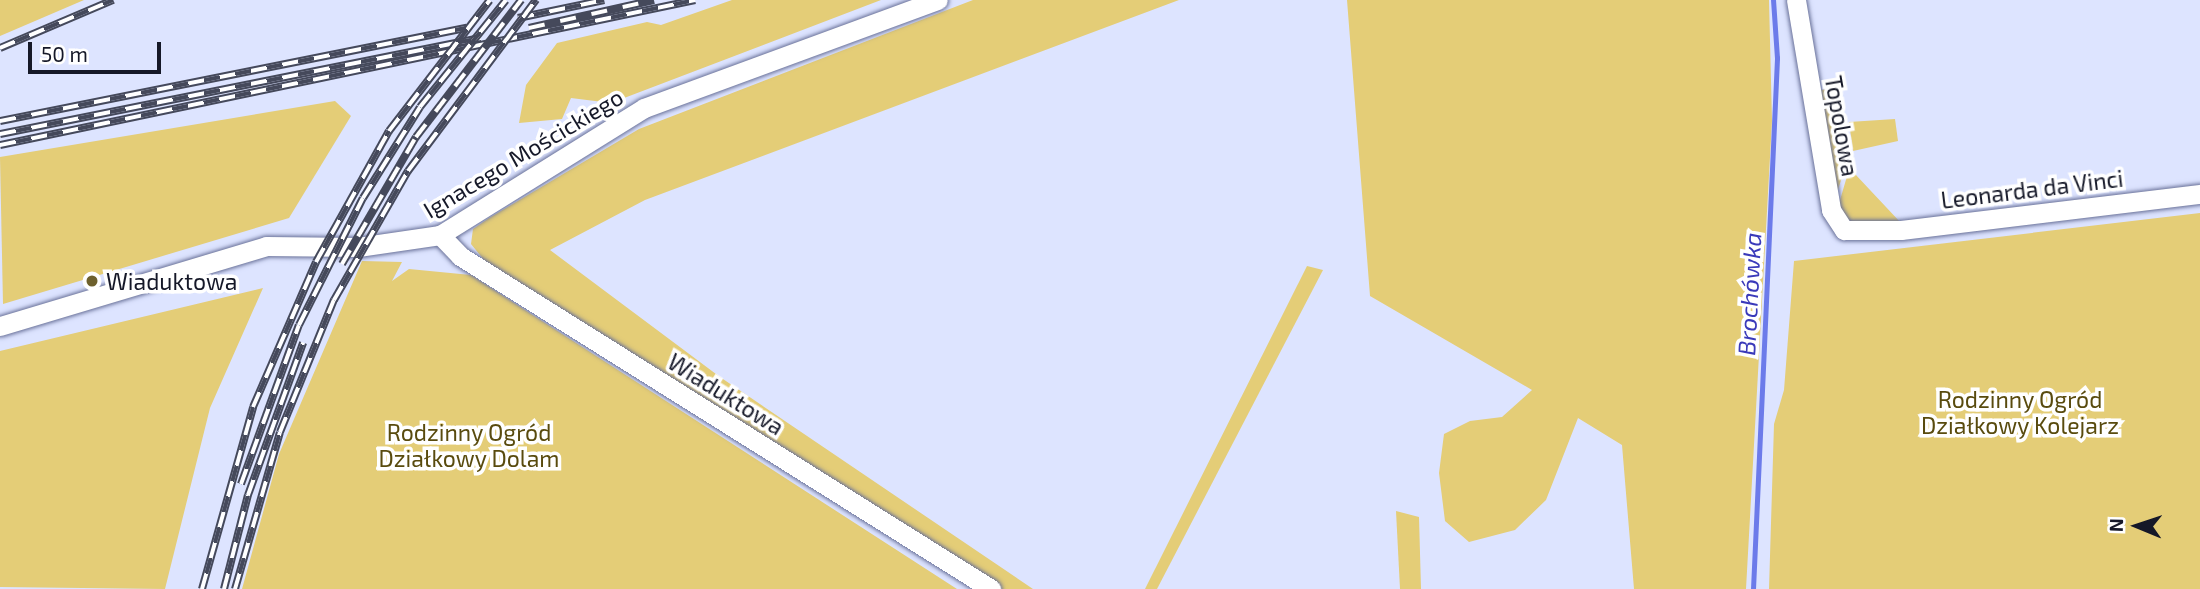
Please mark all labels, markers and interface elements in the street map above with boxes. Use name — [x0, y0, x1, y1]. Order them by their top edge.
scale bar — [32, 28, 164, 72]
text: 50 m — [41, 41, 88, 66]
street label: Topolowa — [1820, 74, 1864, 178]
street label: Ignacego Mościckiego — [418, 82, 628, 224]
street label: Leonarda da Vinci — [1939, 164, 2125, 214]
water label: Brochówka — [1731, 232, 1767, 356]
place label: Wiaduktowa — [106, 267, 237, 295]
marker: Wiaduktowa — [84, 273, 100, 289]
street label: Wiaduktowa — [663, 347, 789, 441]
park label: Rodzinny Ogród Działkowy Kolejarz — [1921, 385, 2119, 439]
park label: Rodzinny Ogród Działkowy Dolam — [378, 418, 560, 472]
north arrow — [2102, 491, 2172, 561]
text: N — [2104, 518, 2127, 533]

